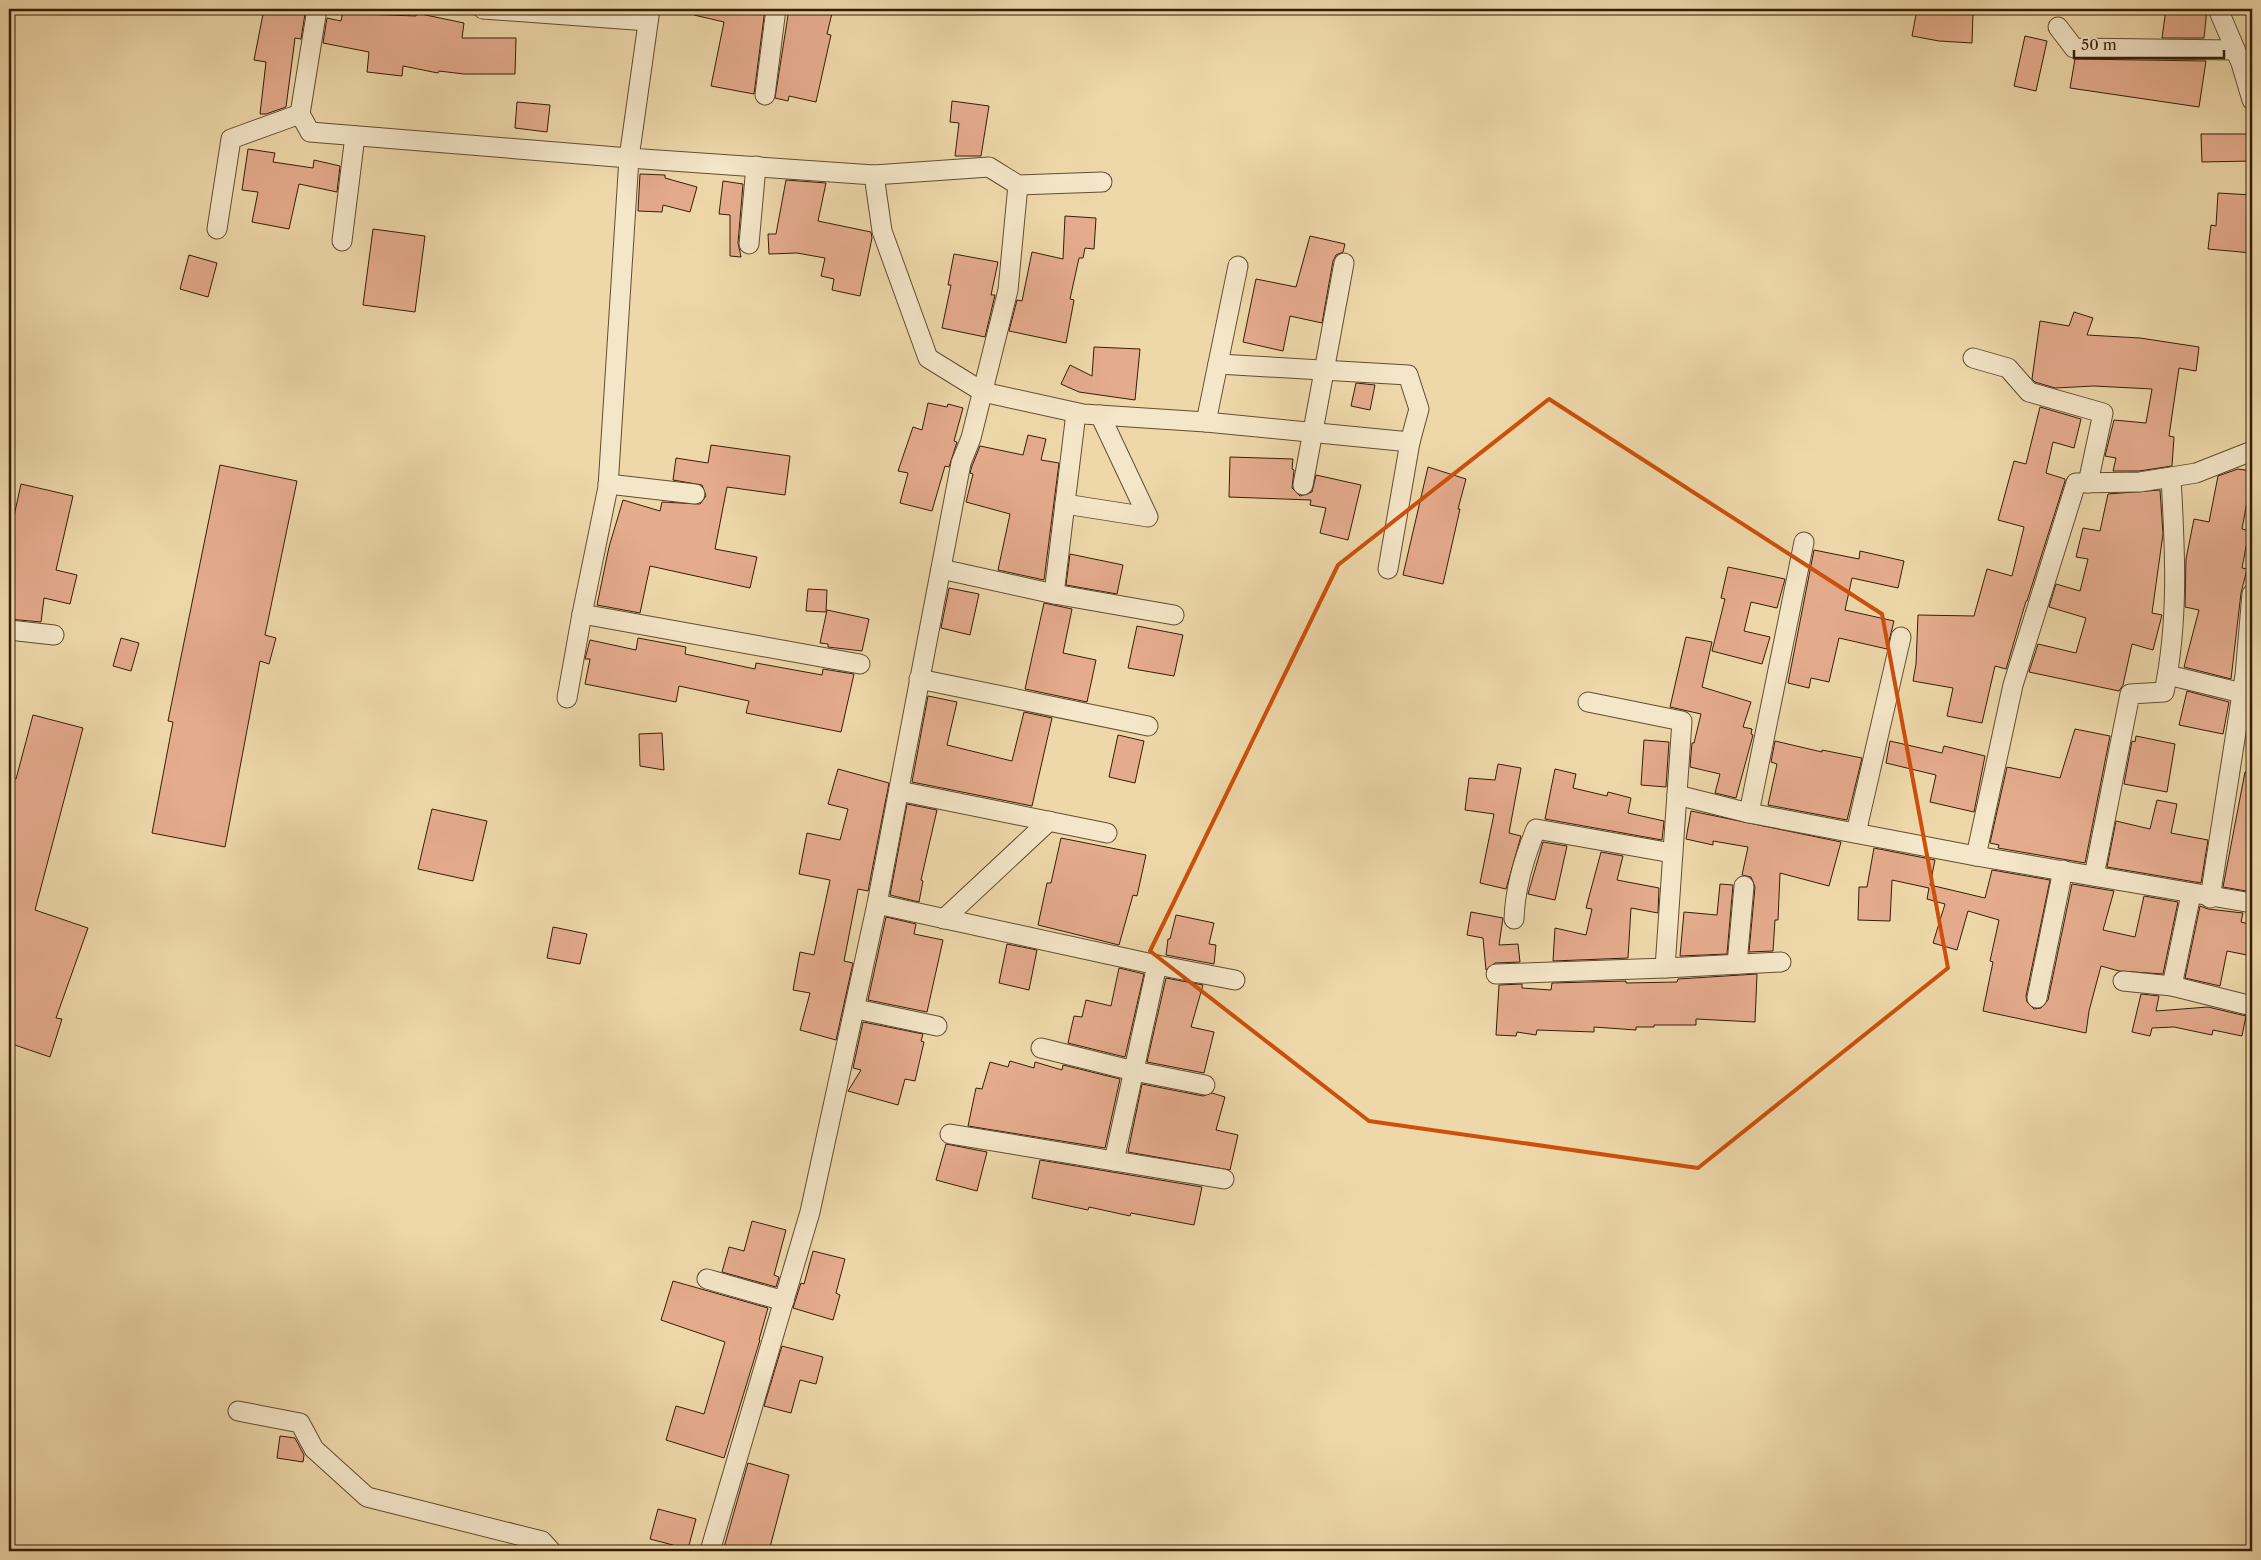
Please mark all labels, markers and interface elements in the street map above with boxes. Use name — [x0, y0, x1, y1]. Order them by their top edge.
scale bar — [2074, 28, 2224, 60]
text: 50 m — [2081, 35, 2117, 54]

